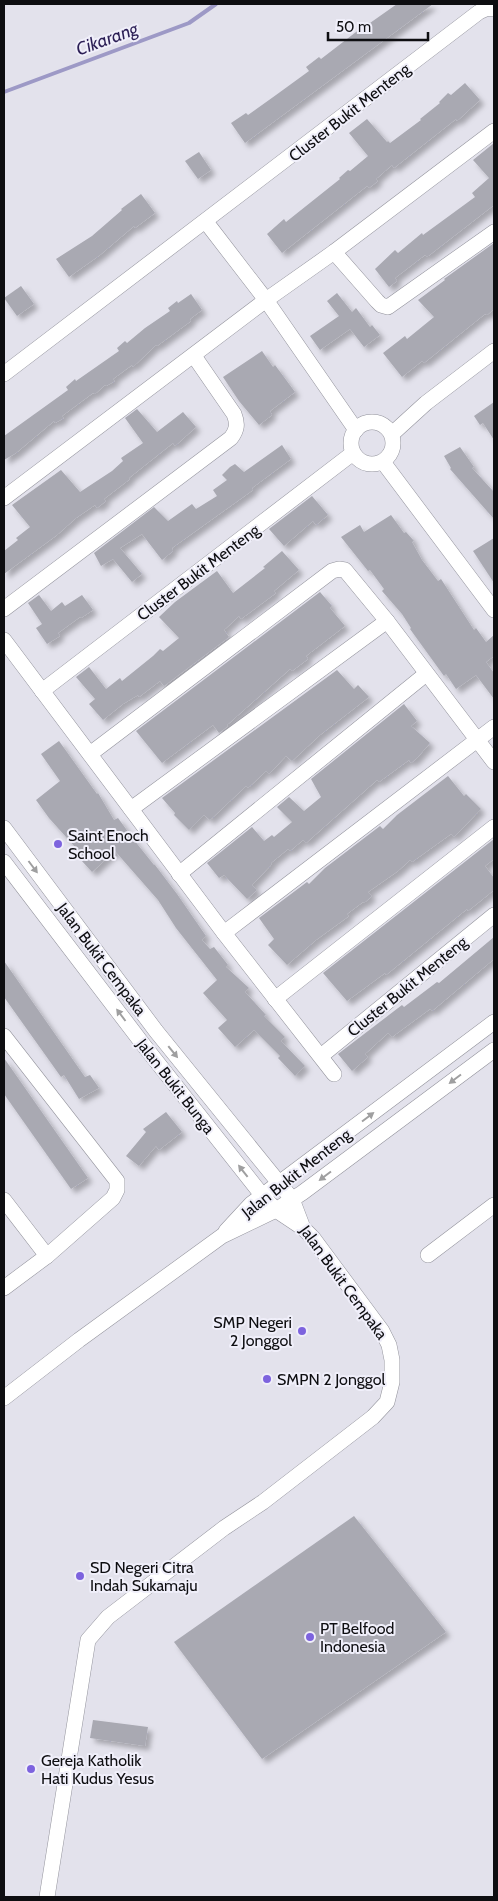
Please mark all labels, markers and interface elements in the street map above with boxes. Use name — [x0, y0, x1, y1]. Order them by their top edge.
scale bar — [328, 10, 428, 42]
water label: Cikarang — [73, 17, 142, 60]
text: 50 m — [336, 18, 371, 36]
street label: Cluster Bukit Menteng — [285, 59, 414, 166]
street label: Cluster Bukit Menteng — [133, 520, 264, 625]
place label: Saint Enoch School — [68, 826, 149, 863]
marker: Saint Enoch School — [52, 838, 64, 850]
one-way arrow — [28, 860, 38, 874]
street label: Jalan Bukit Cempaka — [52, 898, 150, 1020]
street label: Cluster Bukit Menteng — [344, 932, 472, 1040]
one-way arrow — [116, 1009, 127, 1022]
street label: Jalan Bukit Bunga — [132, 1034, 219, 1138]
one-way arrow — [168, 1045, 179, 1058]
one-way arrow — [448, 1074, 462, 1084]
one-way arrow — [361, 1112, 375, 1122]
street label: Jalan Bukit Menteng — [237, 1124, 355, 1223]
one-way arrow — [237, 1165, 248, 1178]
one-way arrow — [318, 1171, 332, 1181]
street label: Jalan Bukit Cempaka — [295, 1221, 392, 1343]
place label: SMP Negeri 2 Jonggol — [213, 1313, 292, 1350]
marker: SMP Negeri 2 Jonggol — [296, 1325, 308, 1337]
place label: SMPN 2 Jonggol — [277, 1370, 386, 1389]
marker: SMPN 2 Jonggol — [261, 1373, 273, 1385]
place label: SD Negeri Citra Indah Sukamaju — [90, 1558, 198, 1595]
marker: SD Negeri Citra Indah Sukamaju — [74, 1570, 86, 1582]
place label: PT Belfood Indonesia — [320, 1619, 394, 1656]
marker: PT Belfood Indonesia — [304, 1631, 316, 1643]
place label: Gereja Katholik Hati Kudus Yesus — [41, 1751, 154, 1788]
marker: Gereja Katholik Hati Kudus Yesus — [25, 1763, 37, 1775]

